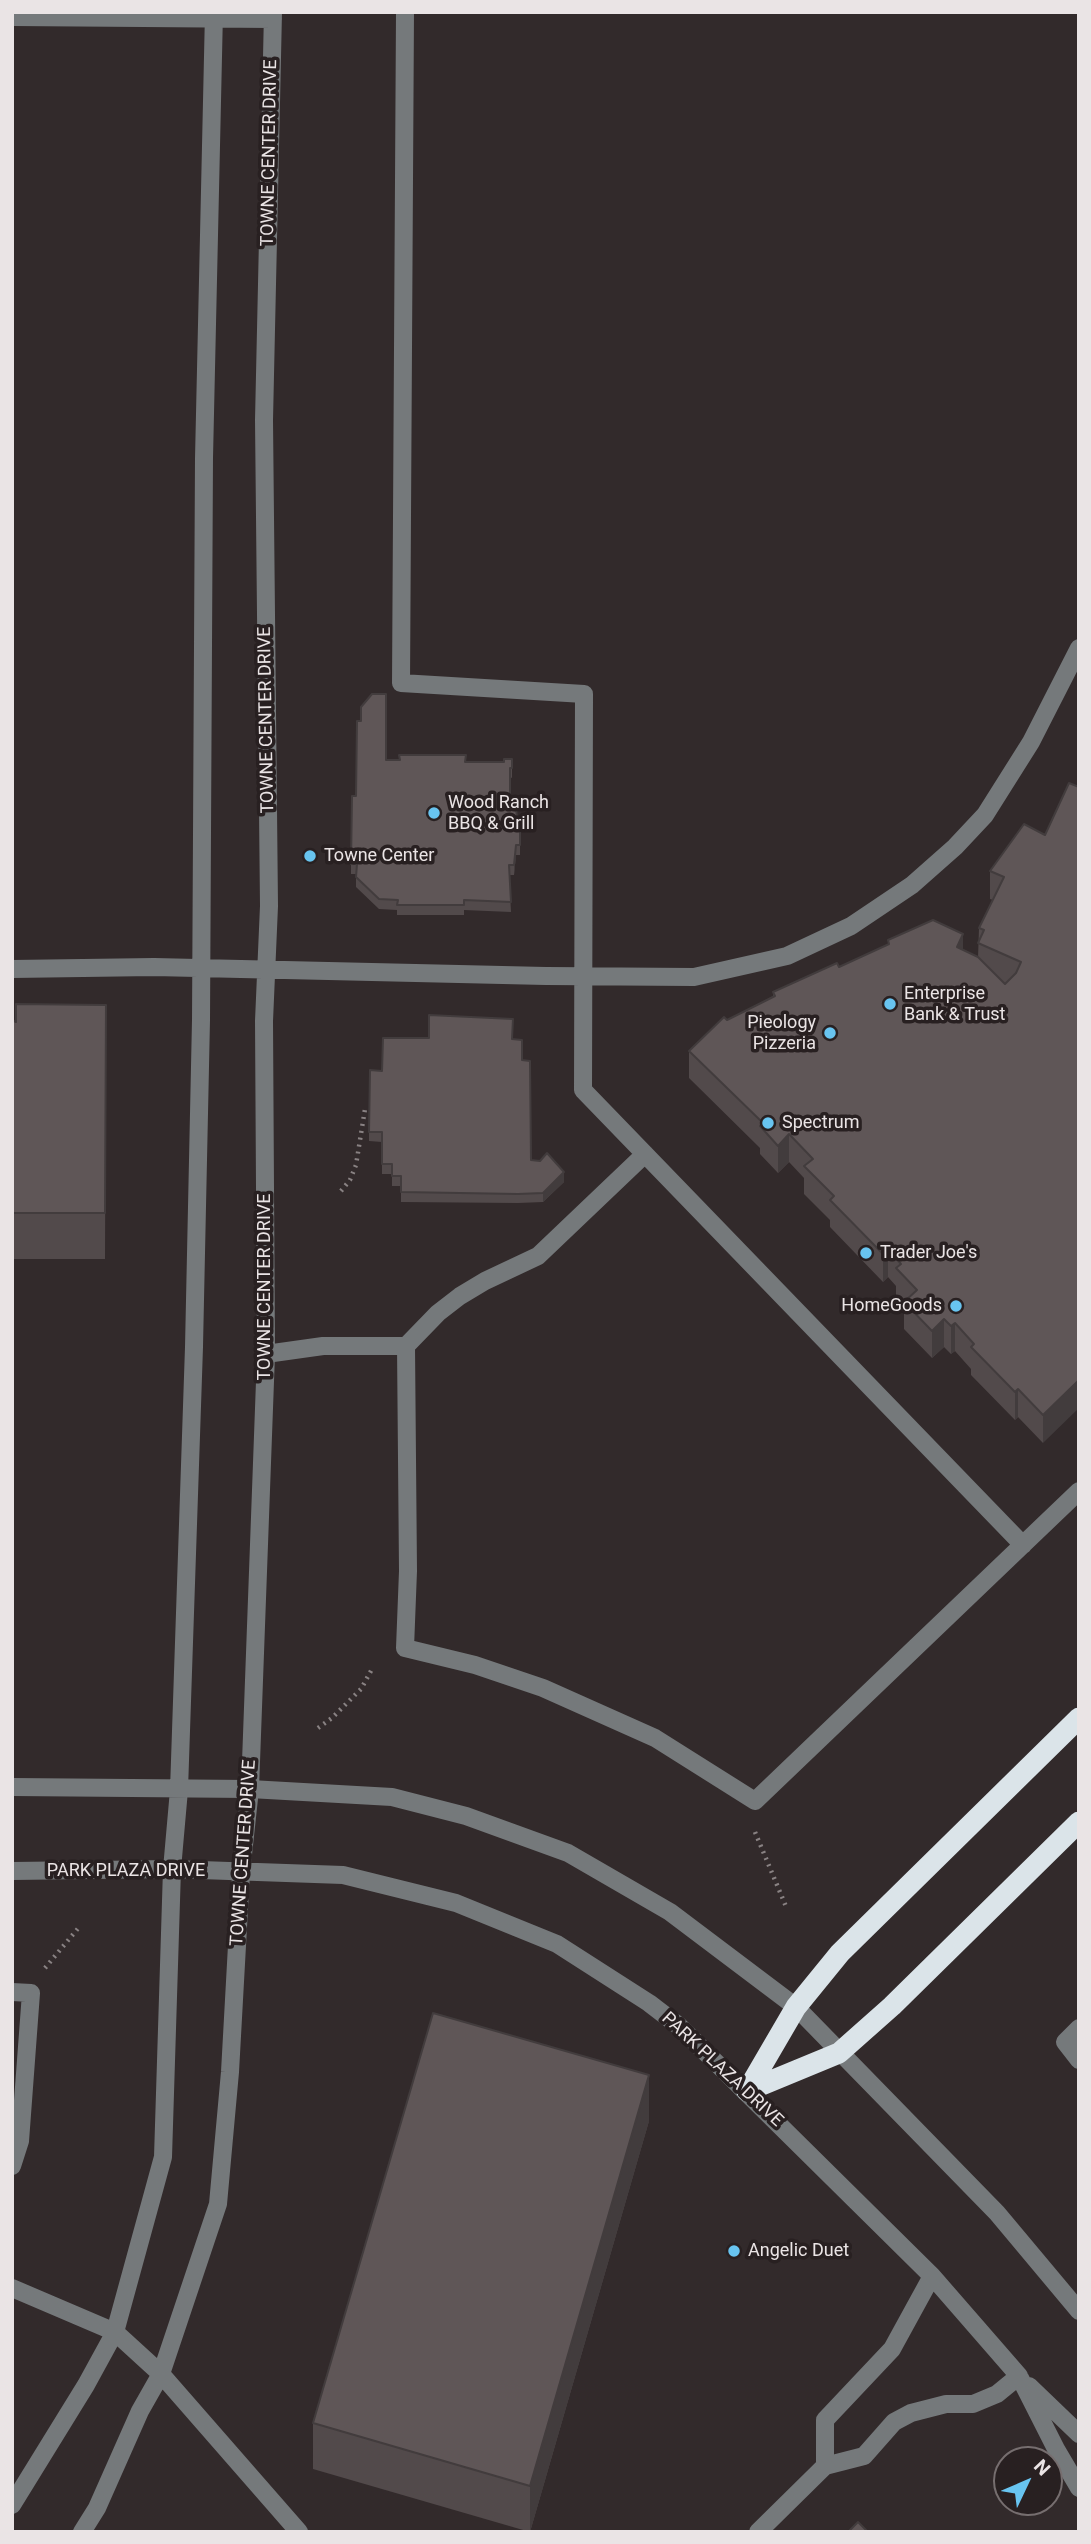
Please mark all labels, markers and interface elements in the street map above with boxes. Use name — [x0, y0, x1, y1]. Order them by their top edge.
street label: TOWNE CENTER DRIVE — [258, 59, 282, 247]
street label: TOWNE CENTER DRIVE — [255, 626, 279, 814]
place label: Wood Ranch BBQ & Grill — [448, 792, 549, 834]
marker: Wood Ranch BBQ & Grill — [426, 805, 442, 821]
place label: Towne Center — [324, 845, 434, 867]
marker: Towne Center — [302, 848, 318, 864]
place label: Enterprise Bank & Trust — [904, 983, 1005, 1026]
marker: Enterprise Bank & Trust — [882, 996, 898, 1012]
place label: Pieology Pizzeria — [747, 1012, 816, 1054]
marker: Pieology Pizzeria — [822, 1025, 838, 1041]
place label: Spectrum — [782, 1112, 859, 1134]
marker: Spectrum — [760, 1115, 776, 1131]
street label: TOWNE CENTER DRIVE — [254, 1194, 276, 1380]
place label: Trader Joe's — [880, 1242, 977, 1264]
marker: Trader Joe's — [858, 1245, 874, 1261]
place label: HomeGoods — [841, 1295, 942, 1317]
marker: HomeGoods — [948, 1298, 964, 1314]
street label: TOWNE CENTER DRIVE — [227, 1759, 261, 1947]
street label: PARK PLAZA DRIVE — [47, 1860, 205, 1882]
street label: PARK PLAZA DRIVE — [657, 2008, 787, 2132]
place label: Angelic Duet — [748, 2240, 849, 2262]
marker: Angelic Duet — [726, 2243, 742, 2259]
north arrow — [993, 2446, 1063, 2516]
text: N — [1029, 2455, 1055, 2480]

